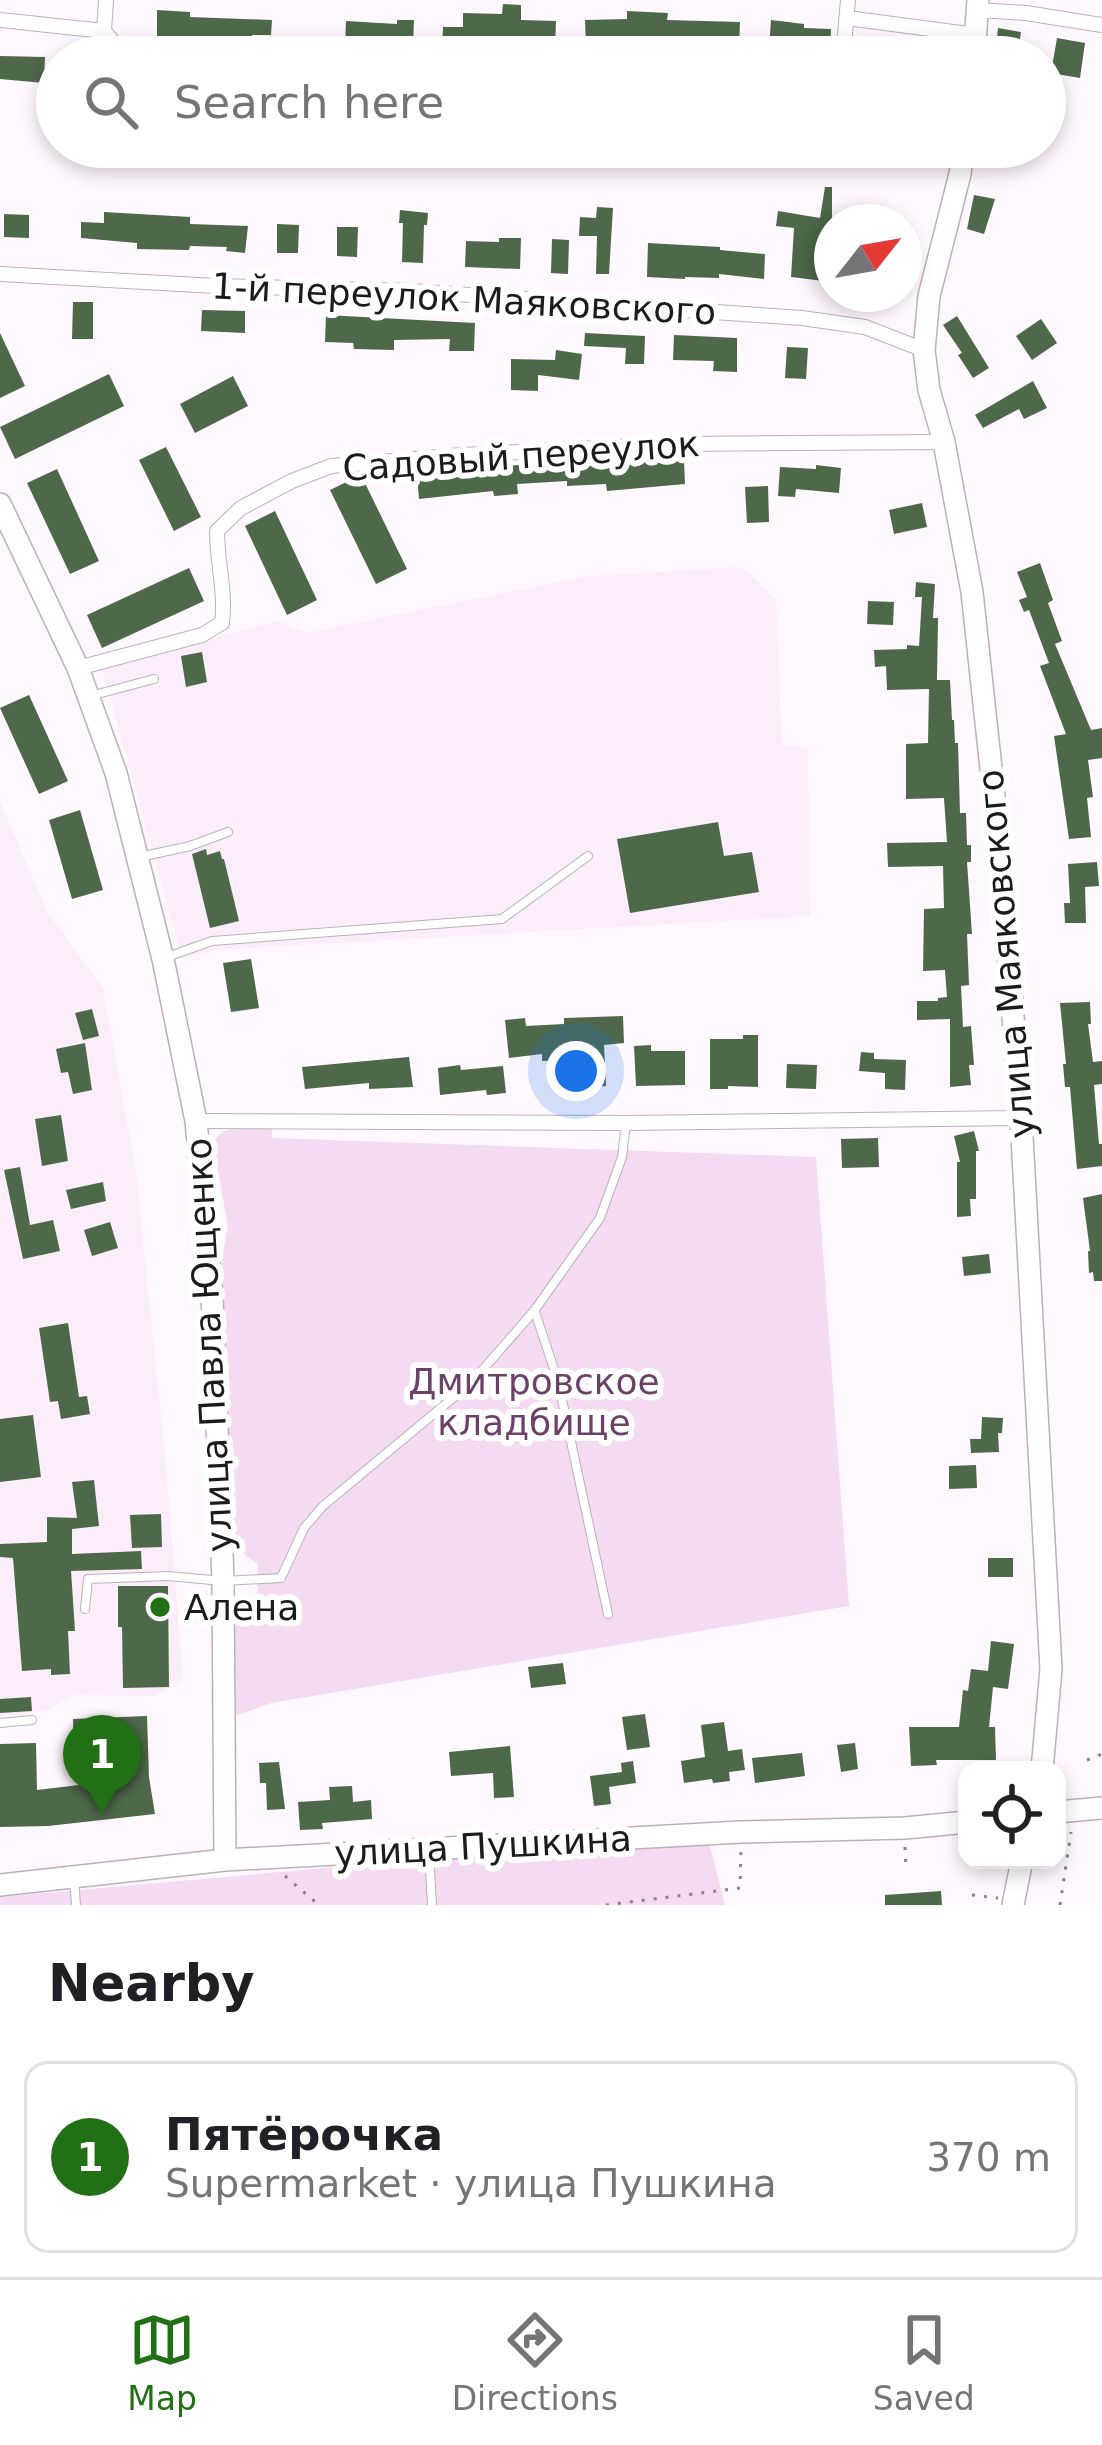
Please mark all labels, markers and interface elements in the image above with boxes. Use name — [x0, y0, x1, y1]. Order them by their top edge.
search box — [36, 36, 1066, 168]
icon: search — [78, 69, 144, 135]
text: Search here — [174, 76, 444, 129]
north arrow — [814, 204, 922, 312]
street label: 1-й переулок Маяковского — [211, 265, 717, 333]
street label: Садовый переулок — [341, 423, 701, 489]
street label: улица Маяковского — [969, 768, 1043, 1140]
your location — [546, 1041, 606, 1101]
street label: улица Павла Ющенко — [178, 1137, 240, 1553]
park label: Дмитровское кладбище — [408, 1361, 660, 1443]
place label: Алена — [184, 1587, 299, 1628]
marker: Алена — [147, 1594, 173, 1620]
pin: 1 — [63, 1715, 141, 1814]
map controls — [958, 1761, 1066, 1869]
button: locate — [958, 1761, 1066, 1869]
street label: улица Пушкина — [333, 1818, 633, 1874]
text: Nearby — [48, 1954, 255, 2013]
text: Пятёрочка — [165, 2108, 443, 2161]
text: 1 — [76, 2135, 104, 2180]
text: 370 m — [926, 2135, 1051, 2180]
text: Supermarket · улица Пушкина — [165, 2161, 777, 2206]
tab: Map — [127, 2307, 197, 2418]
tab: Directions — [452, 2307, 618, 2418]
tab: Saved — [873, 2307, 975, 2418]

